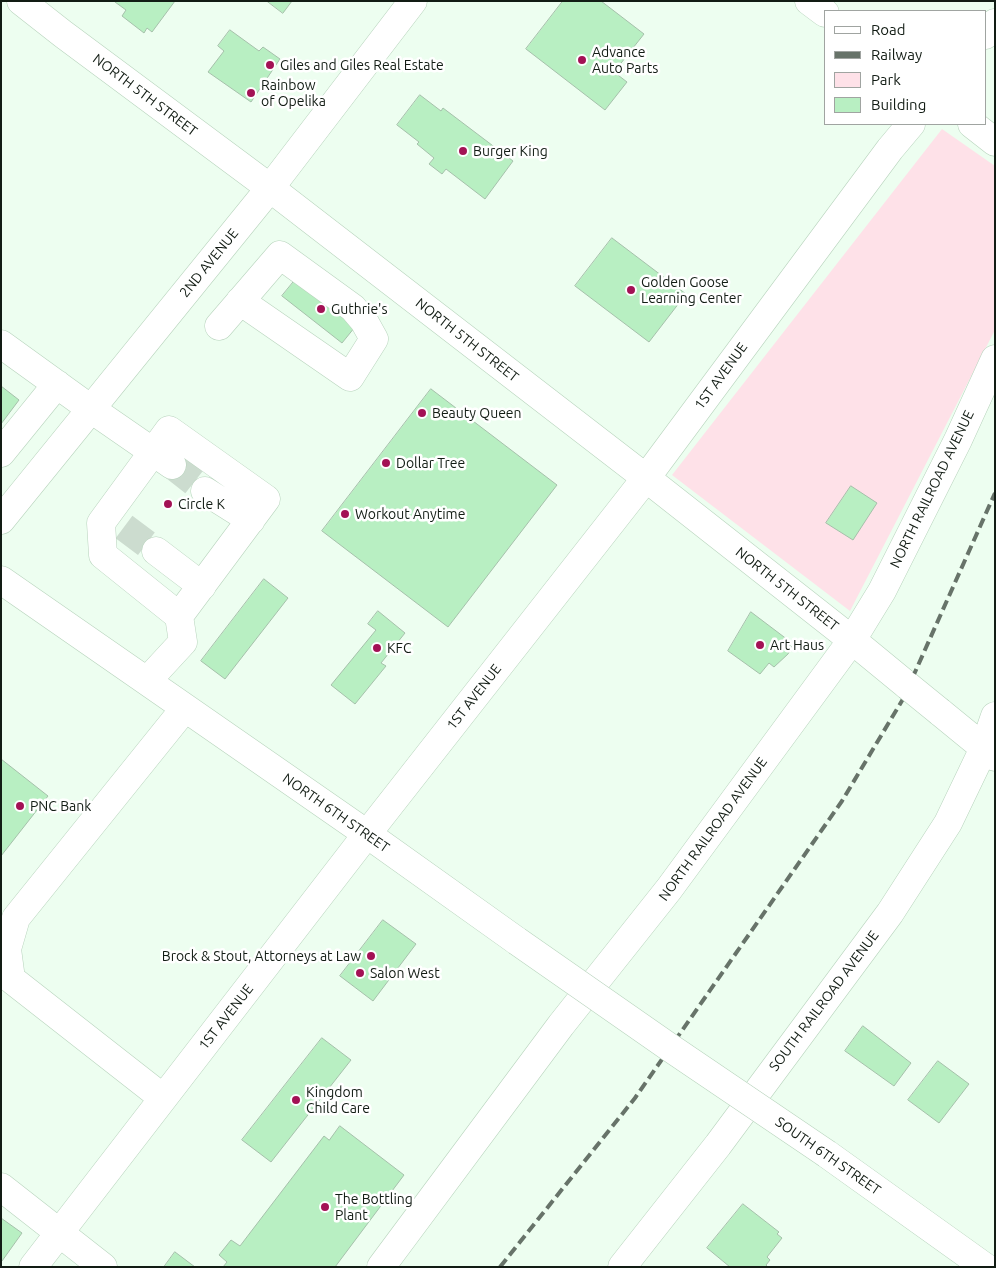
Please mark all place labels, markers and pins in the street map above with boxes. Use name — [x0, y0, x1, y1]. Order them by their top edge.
place label: Advance Auto Parts — [592, 44, 658, 76]
marker: Advance Auto Parts — [576, 54, 588, 66]
place label: Giles and Giles Real Estate — [280, 57, 444, 73]
marker: Giles and Giles Real Estate — [264, 59, 276, 71]
place label: Rainbow of Opelika — [261, 77, 326, 110]
marker: Rainbow of Opelika — [245, 87, 257, 99]
place label: Burger King — [473, 143, 548, 159]
marker: Burger King — [457, 145, 469, 157]
place label: Golden Goose Learning Center — [641, 274, 742, 306]
marker: Golden Goose Learning Center — [625, 284, 637, 296]
place label: Guthrie's — [331, 301, 387, 317]
marker: Guthrie's — [315, 303, 327, 315]
place label: Beauty Queen — [432, 405, 522, 421]
marker: Beauty Queen — [416, 407, 428, 419]
place label: Dollar Tree — [396, 455, 465, 471]
marker: Dollar Tree — [380, 457, 392, 469]
place label: Circle K — [178, 496, 225, 512]
marker: Circle K — [162, 498, 174, 510]
place label: Workout Anytime — [355, 506, 465, 522]
marker: Workout Anytime — [339, 508, 351, 520]
place label: Art Haus — [770, 637, 824, 653]
marker: Art Haus — [754, 639, 766, 651]
place label: KFC — [387, 640, 411, 656]
marker: KFC — [371, 642, 383, 654]
place label: PNC Bank — [30, 798, 91, 814]
marker: PNC Bank — [14, 800, 26, 812]
place label: Brock & Stout, Attorneys at Law — [162, 948, 361, 964]
marker: Brock & Stout, Attorneys at Law — [365, 950, 377, 962]
place label: Salon West — [370, 965, 440, 981]
marker: Salon West — [354, 967, 366, 979]
place label: Kingdom Child Care — [306, 1084, 370, 1116]
marker: Kingdom Child Care — [290, 1094, 302, 1106]
place label: The Bottling Plant — [335, 1191, 413, 1224]
marker: The Bottling Plant — [319, 1201, 331, 1213]

